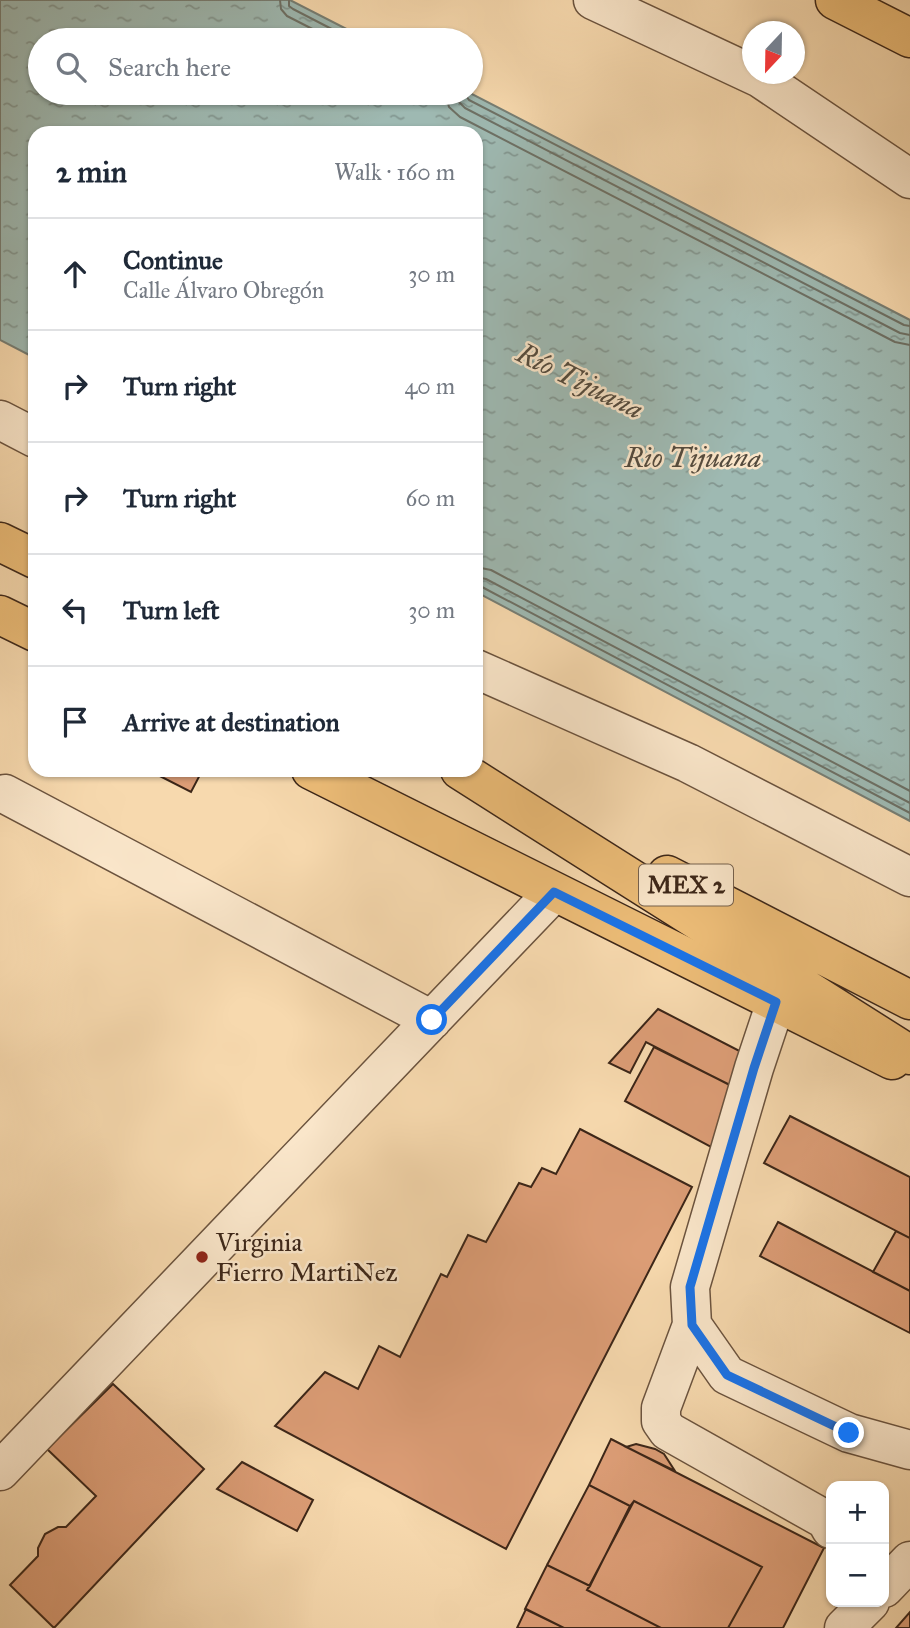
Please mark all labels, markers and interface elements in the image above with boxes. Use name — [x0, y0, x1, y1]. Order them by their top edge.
north arrow — [742, 21, 805, 84]
search box — [28, 28, 483, 105]
icon: search — [52, 48, 90, 86]
text: Search here — [108, 51, 231, 83]
text: 2 min — [56, 154, 127, 190]
text: Walk · 160 m — [334, 158, 455, 186]
text: Continue — [123, 244, 223, 276]
icon: ahead — [56, 255, 94, 293]
text: 30 m — [408, 260, 455, 288]
text: Calle Álvaro Obregón — [123, 276, 324, 304]
water label: Río Tijuana — [510, 335, 649, 427]
icon: right — [56, 367, 94, 405]
text: Turn right — [123, 370, 236, 402]
text: 40 m — [405, 372, 455, 400]
water label: Rio Tijuana — [624, 440, 761, 475]
icon: right — [56, 479, 94, 517]
text: Turn right — [123, 482, 236, 514]
text: 60 m — [406, 484, 455, 512]
icon: left — [56, 591, 94, 629]
text: Turn left — [123, 594, 219, 626]
text: 30 m — [408, 596, 455, 624]
icon: arrive — [56, 703, 94, 741]
text: Arrive at destination — [123, 706, 340, 738]
road number: MEX 2 — [639, 864, 733, 906]
route start — [416, 1004, 447, 1035]
place label: Virginia Fierro MartiNez — [215, 1226, 398, 1288]
marker: Virginia Fierro MartiNez — [194, 1249, 210, 1265]
route end — [833, 1417, 864, 1448]
map controls — [826, 1481, 889, 1607]
button: + — [826, 1481, 889, 1544]
button: − — [826, 1544, 889, 1607]

